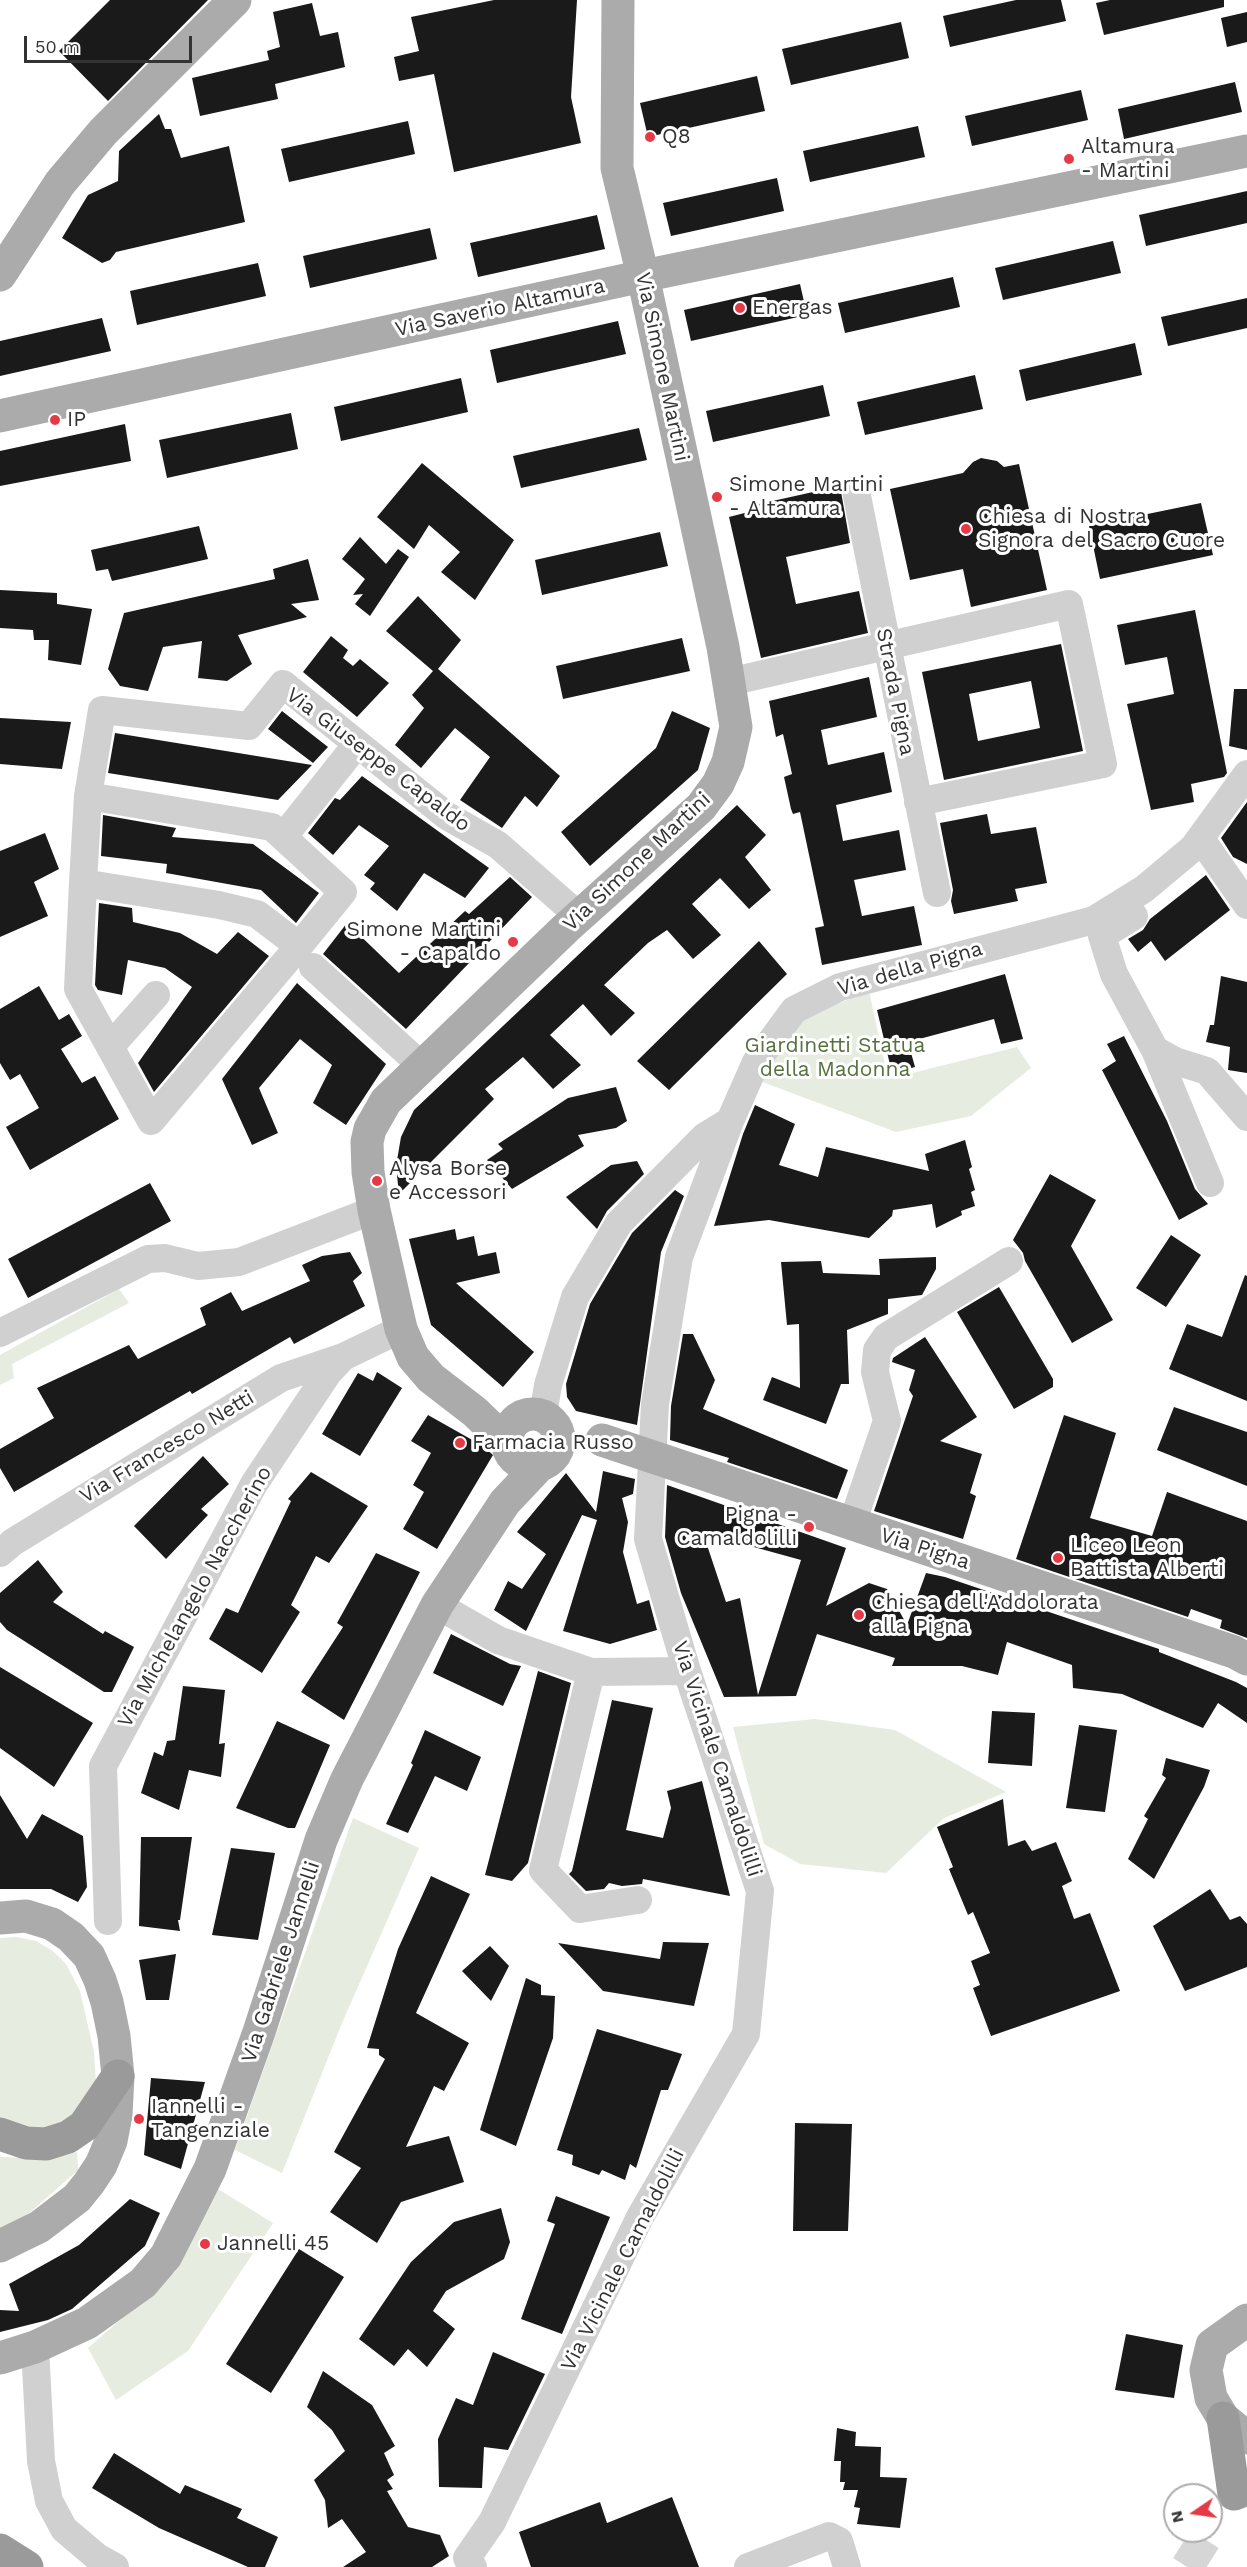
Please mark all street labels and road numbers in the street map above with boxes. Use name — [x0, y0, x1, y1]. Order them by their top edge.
street label: Via Simone Martini — [630, 270, 694, 464]
street label: Via Saverio Altamura — [393, 273, 607, 343]
street label: Strada Pigna — [870, 626, 920, 758]
street label: Via Giuseppe Capaldo — [281, 682, 475, 838]
street label: Via Simone Martini — [558, 787, 716, 937]
street label: Via della Pigna — [834, 936, 986, 1002]
street label: Via Francesco Netti — [75, 1385, 259, 1509]
street label: Via Michelangelo Naccherino — [112, 1462, 278, 1732]
street label: Via Pigna — [877, 1523, 973, 1575]
street label: Via Vicinale Camaldolilli — [667, 1638, 767, 1880]
street label: Via Gabriele Jannelli — [237, 1858, 325, 2066]
street label: Via Vicinale Camaldolilli — [556, 2145, 690, 2375]

